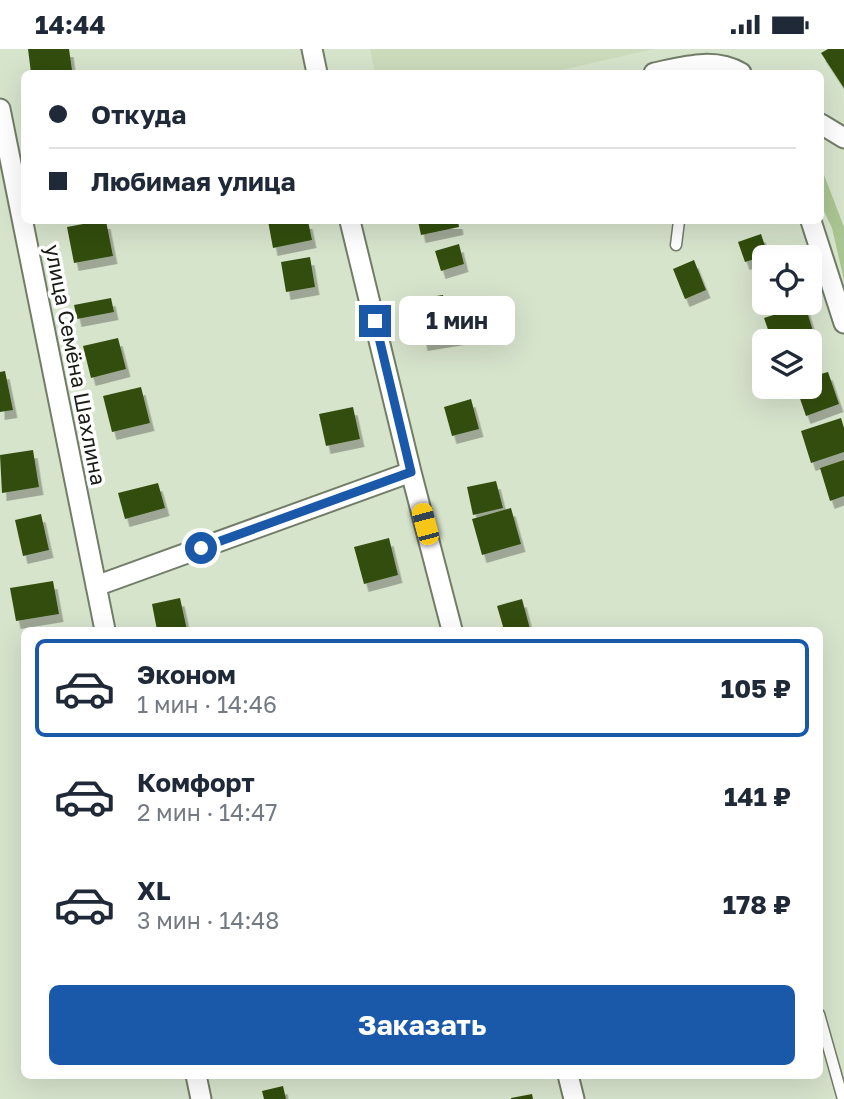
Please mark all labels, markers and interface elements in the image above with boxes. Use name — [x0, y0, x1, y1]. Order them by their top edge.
text: 14:44 — [35, 9, 105, 40]
text: Откуда — [91, 99, 186, 130]
text: Любимая улица — [91, 166, 296, 197]
street label: улица Семёна Шахлина — [40, 242, 112, 487]
map controls — [752, 245, 822, 399]
button: locate — [752, 245, 822, 315]
callout: 1 мин — [400, 296, 515, 345]
route end — [359, 305, 391, 337]
text: 1 мин — [426, 306, 488, 334]
button: layers — [752, 329, 822, 399]
car — [410, 501, 441, 547]
route start — [185, 532, 217, 564]
icon: car — [53, 657, 116, 720]
text: Эконом — [137, 659, 236, 690]
text: 105 ₽ — [721, 673, 791, 704]
text: 1 мин · 14:46 — [137, 690, 277, 718]
icon: car — [53, 765, 116, 828]
text: Комфорт — [137, 767, 255, 798]
text: 141 ₽ — [724, 781, 791, 812]
text: 2 мин · 14:47 — [137, 798, 277, 826]
icon: car — [53, 873, 116, 936]
text: XL — [137, 875, 171, 906]
text: 178 ₽ — [723, 889, 791, 920]
text: 3 мин · 14:48 — [137, 906, 279, 934]
button: Заказать — [49, 985, 795, 1065]

